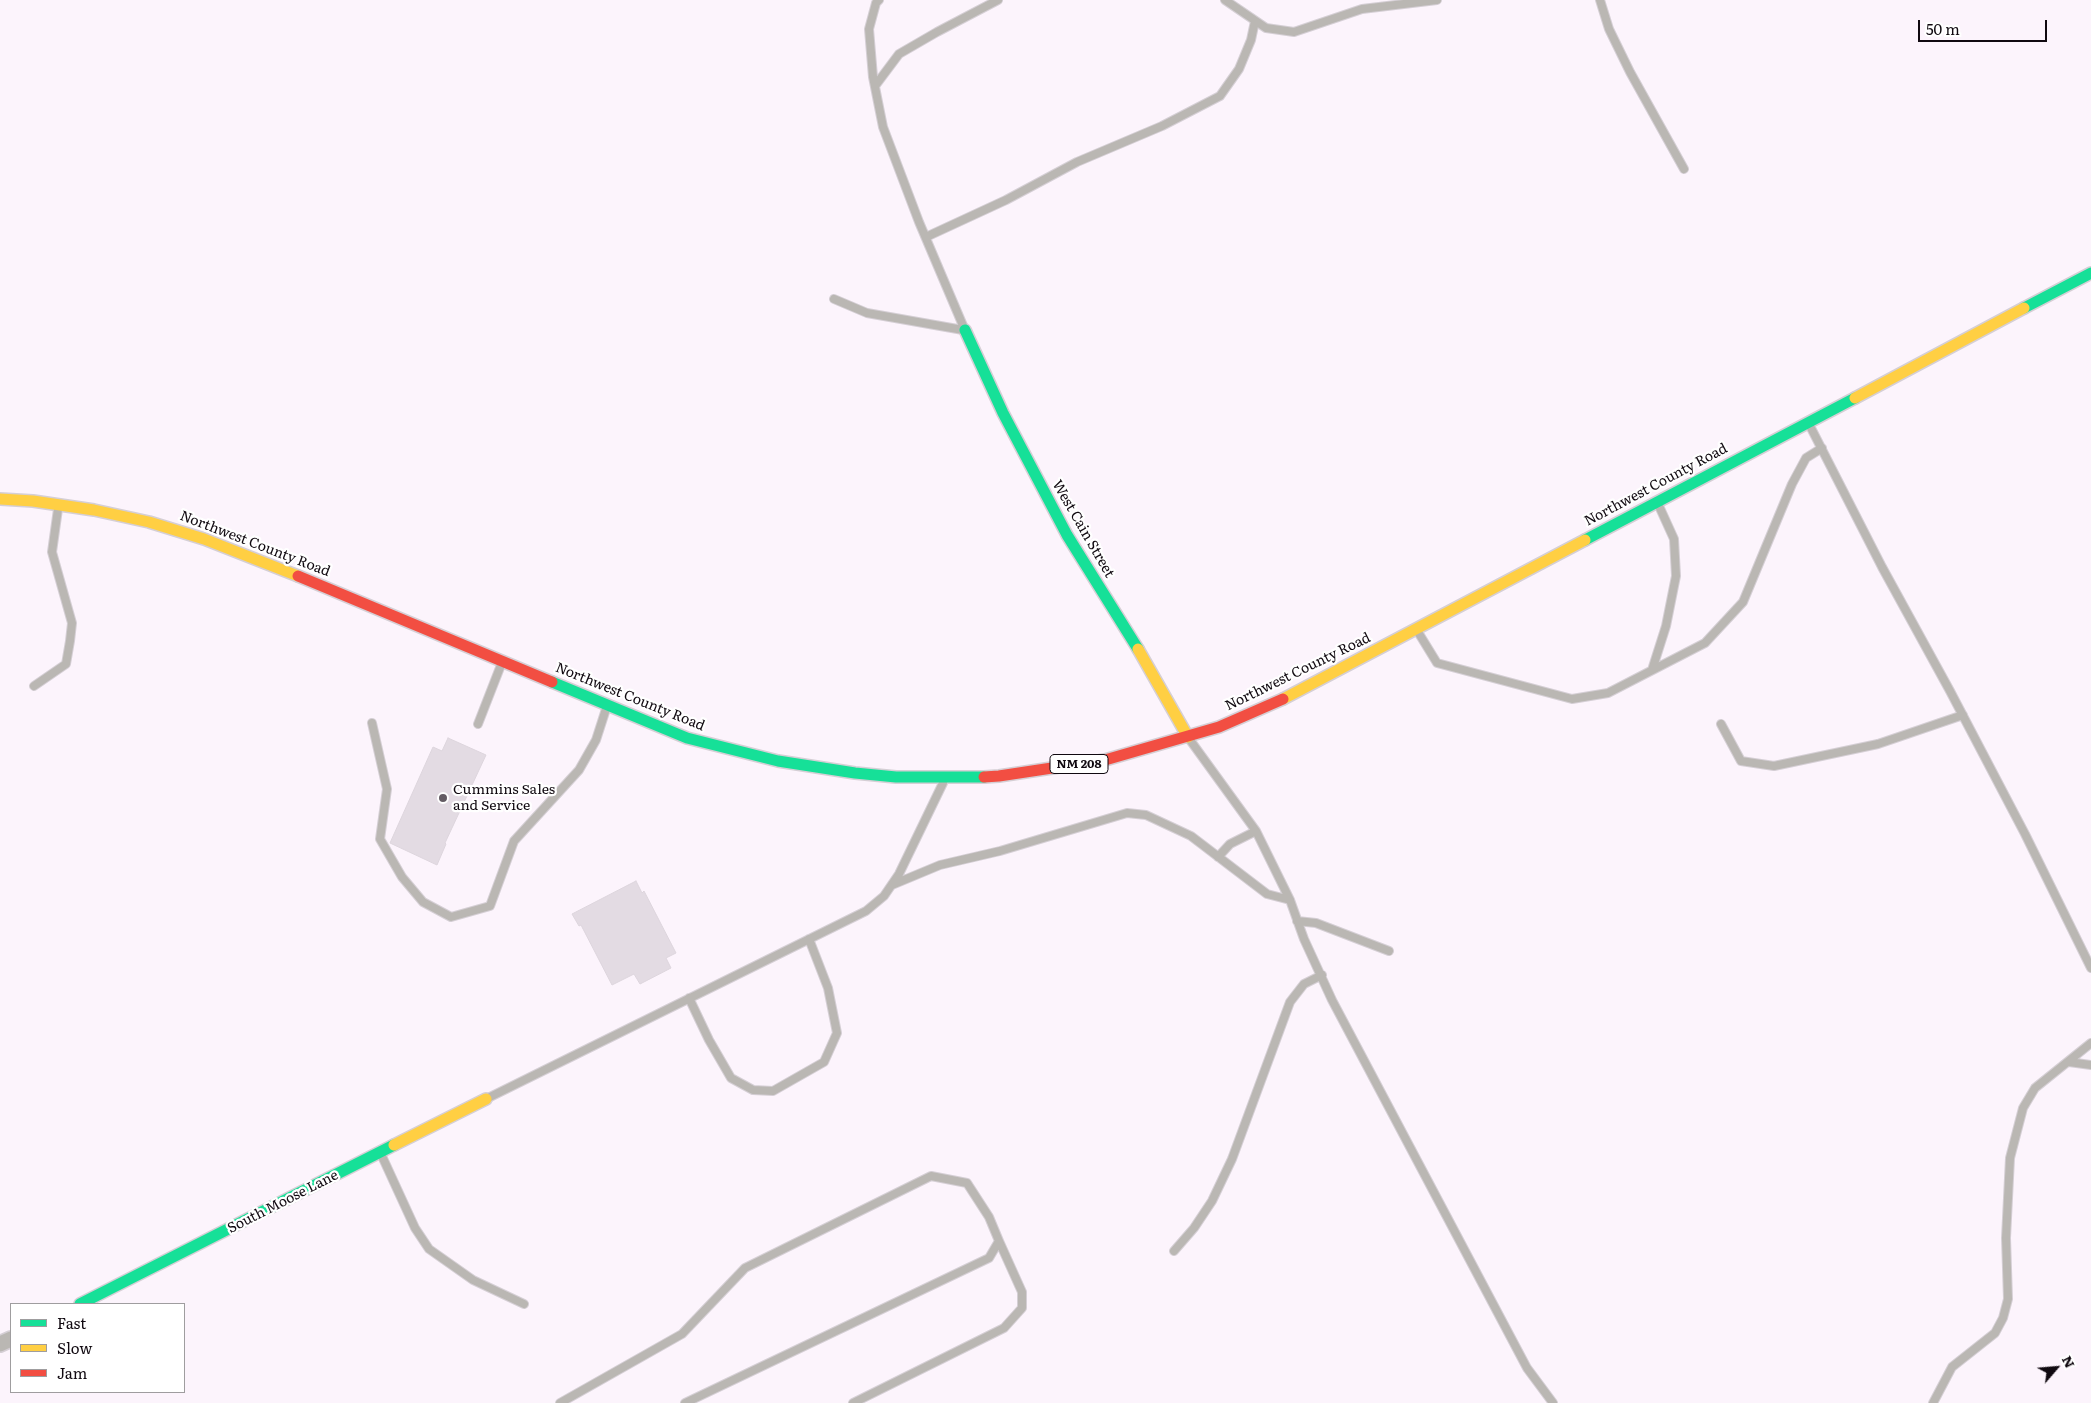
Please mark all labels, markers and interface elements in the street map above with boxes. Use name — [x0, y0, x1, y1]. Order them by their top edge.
scale bar — [1921, 10, 2050, 42]
text: 50 m — [1926, 17, 1960, 40]
street label: Northwest County Road — [1582, 440, 1730, 530]
street label: West Cain Street — [1048, 477, 1118, 581]
street label: Northwest County Road — [177, 508, 333, 580]
street label: Northwest County Road — [1223, 629, 1373, 715]
street label: Northwest County Road — [553, 659, 707, 735]
road number: NM 208 — [1050, 754, 1108, 774]
place label: Cummins Sales and Service — [453, 782, 555, 814]
marker: Cummins Sales and Service — [437, 792, 449, 804]
street label: South Moose Lane — [225, 1167, 341, 1237]
legend — [10, 1303, 185, 1393]
text: Fast — [57, 1311, 86, 1334]
text: Slow — [57, 1336, 92, 1359]
north arrow — [2031, 1343, 2081, 1393]
text: N — [2058, 1351, 2081, 1371]
text: Jam — [57, 1361, 87, 1384]

